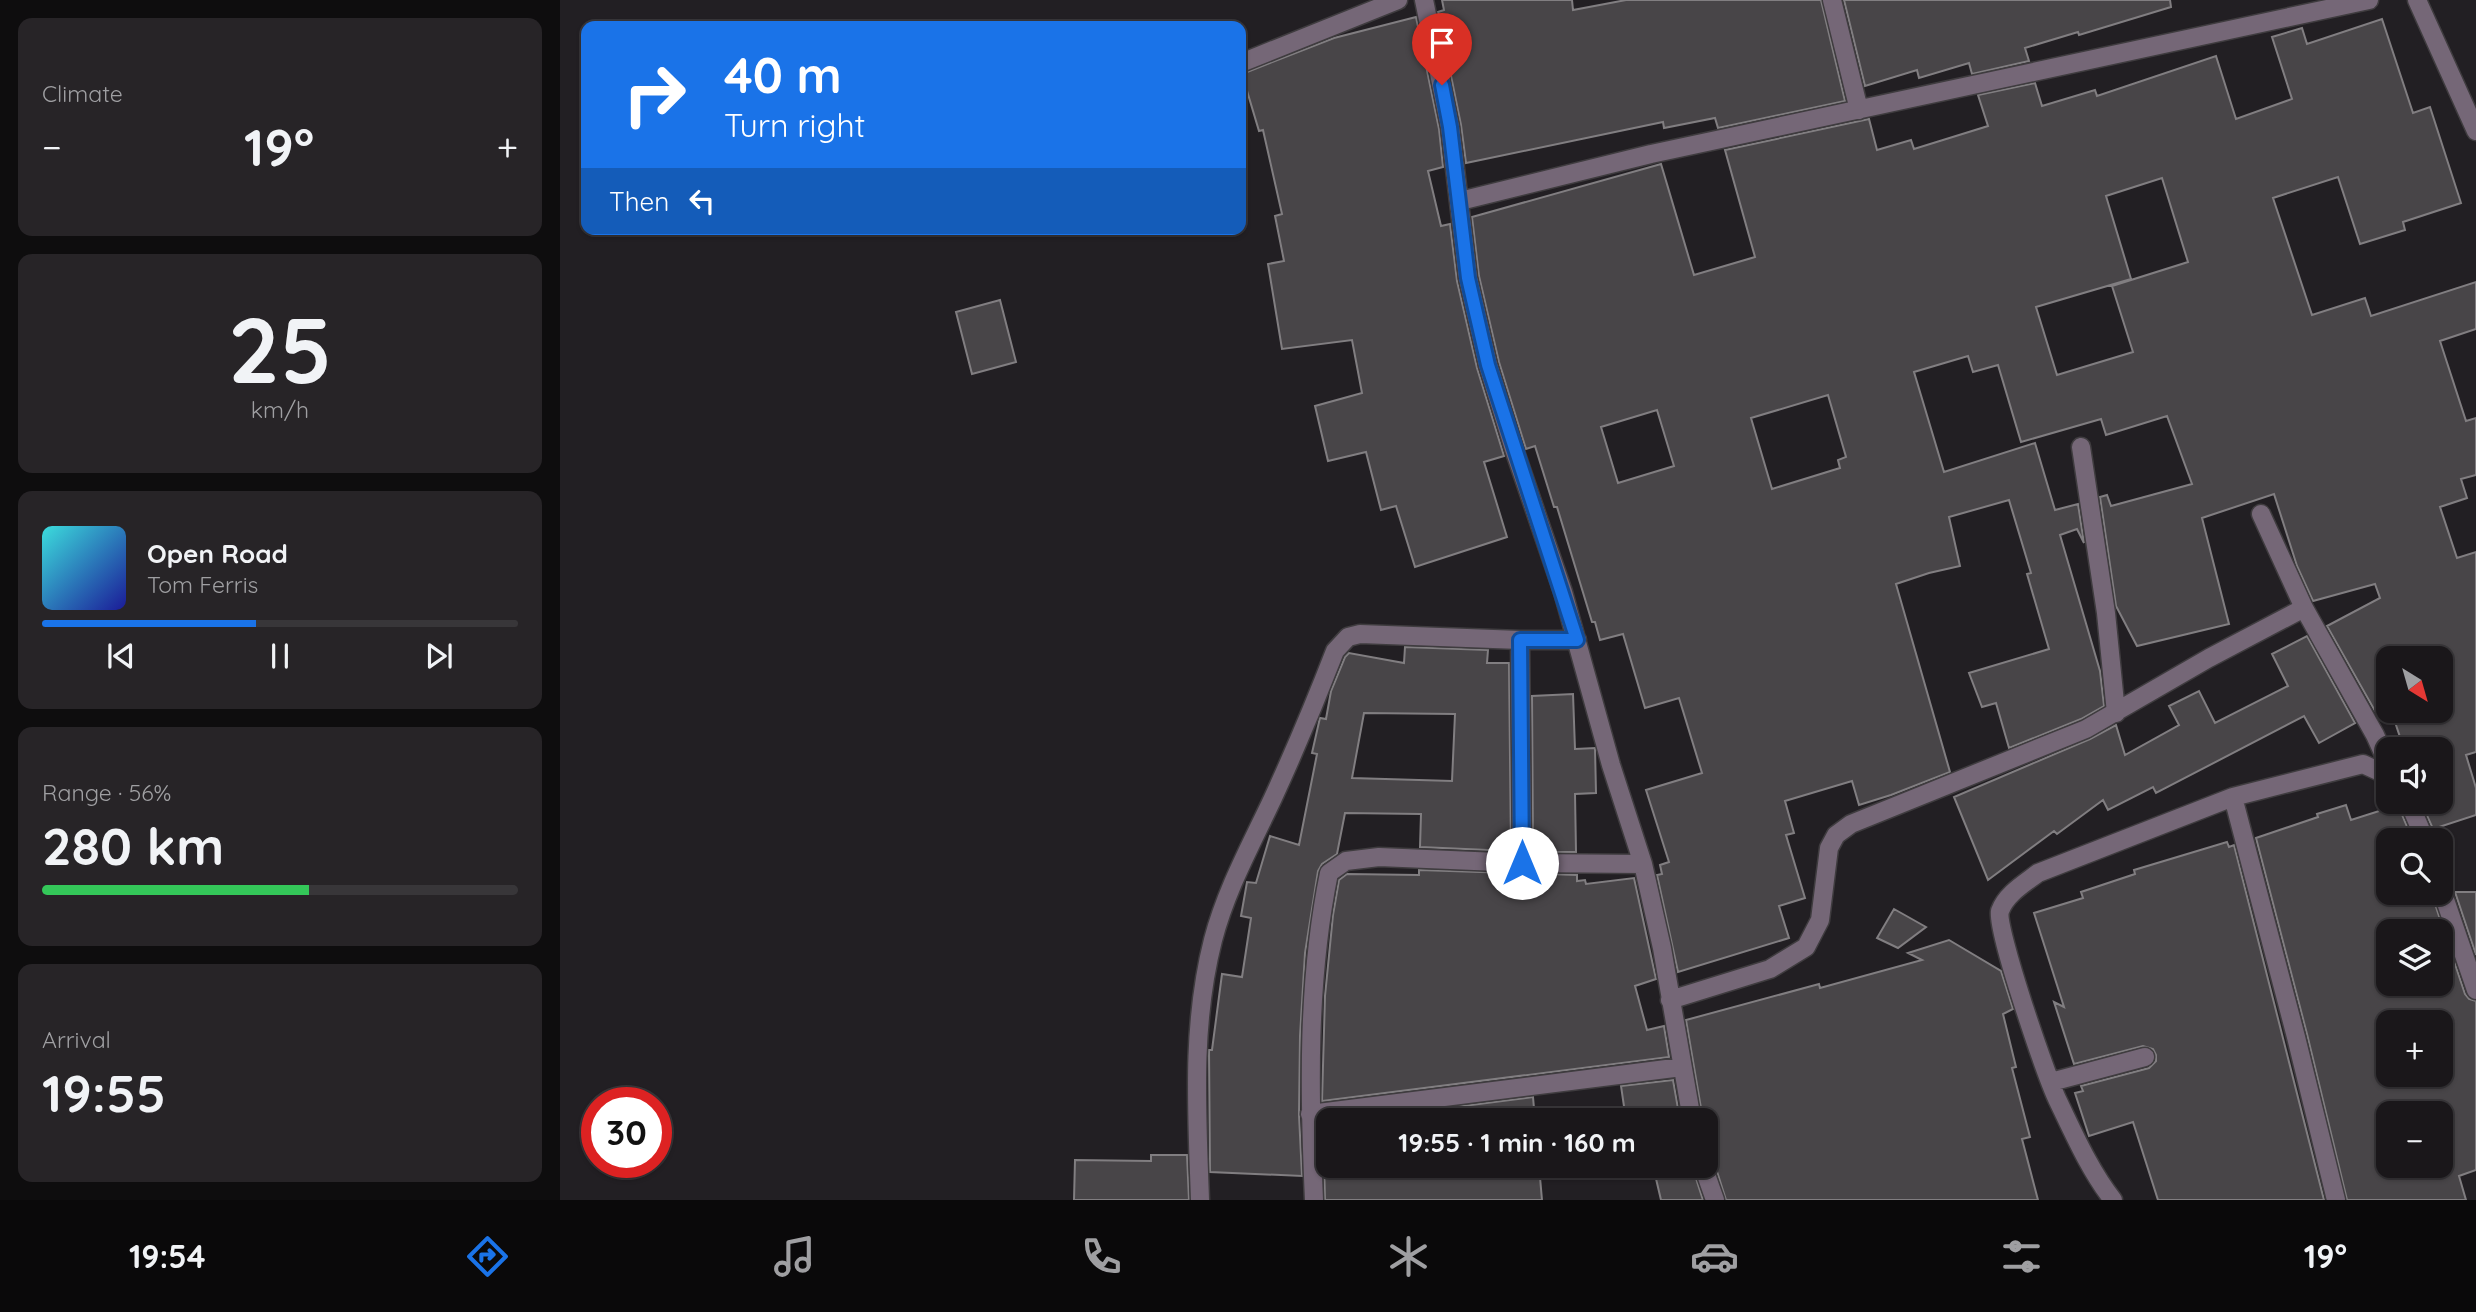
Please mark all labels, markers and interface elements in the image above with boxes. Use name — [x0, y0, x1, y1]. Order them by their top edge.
pin — [1412, 13, 1472, 85]
icon: arrive — [1423, 24, 1461, 62]
text: 40 m — [724, 44, 842, 105]
icon: right — [609, 49, 700, 140]
text: Climate — [42, 79, 123, 108]
text: Turn right — [724, 105, 865, 145]
text: 19° — [244, 114, 314, 179]
text: − — [42, 123, 62, 171]
text: + — [497, 123, 518, 171]
icon: left — [683, 182, 721, 220]
text: Then — [609, 185, 669, 218]
text: 25 — [228, 292, 332, 406]
text: km/h — [251, 395, 309, 424]
text: Open Road — [147, 537, 288, 570]
text: Tom Ferris — [147, 570, 258, 599]
icon: previous — [102, 637, 140, 675]
icon: pause — [261, 637, 299, 675]
icon: next — [420, 637, 458, 675]
north arrow — [2376, 646, 2454, 723]
map controls — [2376, 646, 2453, 1178]
button: sound — [2376, 737, 2453, 814]
text: Range · 56% — [42, 778, 171, 807]
text: 280 km — [42, 813, 224, 878]
position arrow — [1485, 826, 1559, 900]
button: search — [2376, 828, 2453, 905]
button: layers — [2376, 919, 2453, 996]
button: + — [2376, 1010, 2453, 1087]
text: Arrival — [42, 1025, 111, 1054]
text: 19:55 — [42, 1060, 166, 1125]
speed limit sign: 30 — [581, 1087, 672, 1178]
button: − — [2376, 1101, 2453, 1178]
text: 19:55 · 1 min · 160 m — [1398, 1126, 1636, 1159]
icon: directions — [463, 1232, 512, 1281]
icon: music — [770, 1232, 819, 1281]
icon: phone — [1077, 1232, 1126, 1281]
icon: climate — [1384, 1232, 1433, 1281]
icon: car — [1690, 1232, 1739, 1281]
icon: filters — [1997, 1232, 2046, 1281]
text: 19:54 — [129, 1236, 205, 1276]
text: 19° — [2304, 1236, 2347, 1276]

